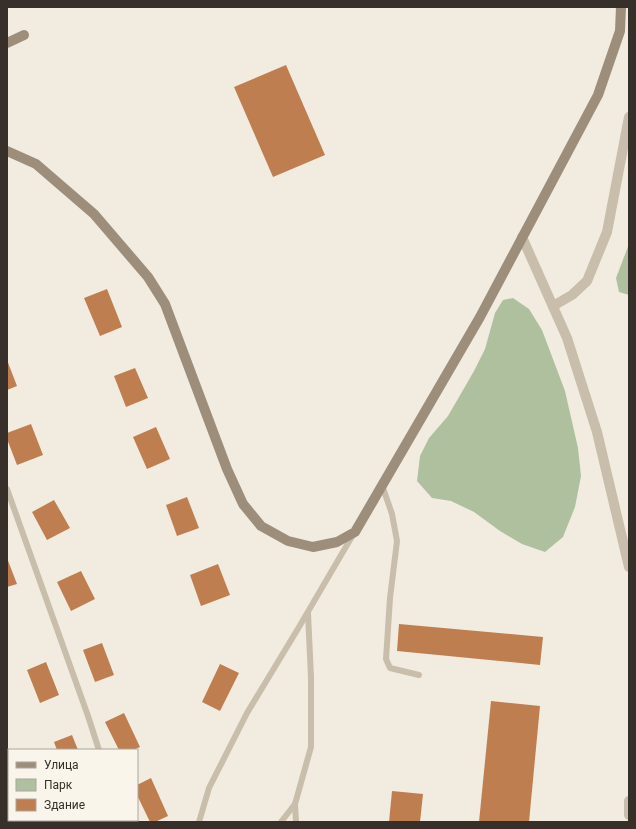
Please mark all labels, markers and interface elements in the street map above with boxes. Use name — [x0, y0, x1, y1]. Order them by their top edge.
legend — [8, 749, 138, 821]
text: Улица — [44, 758, 79, 772]
text: Парк — [44, 778, 73, 792]
text: Здание — [44, 798, 85, 812]

